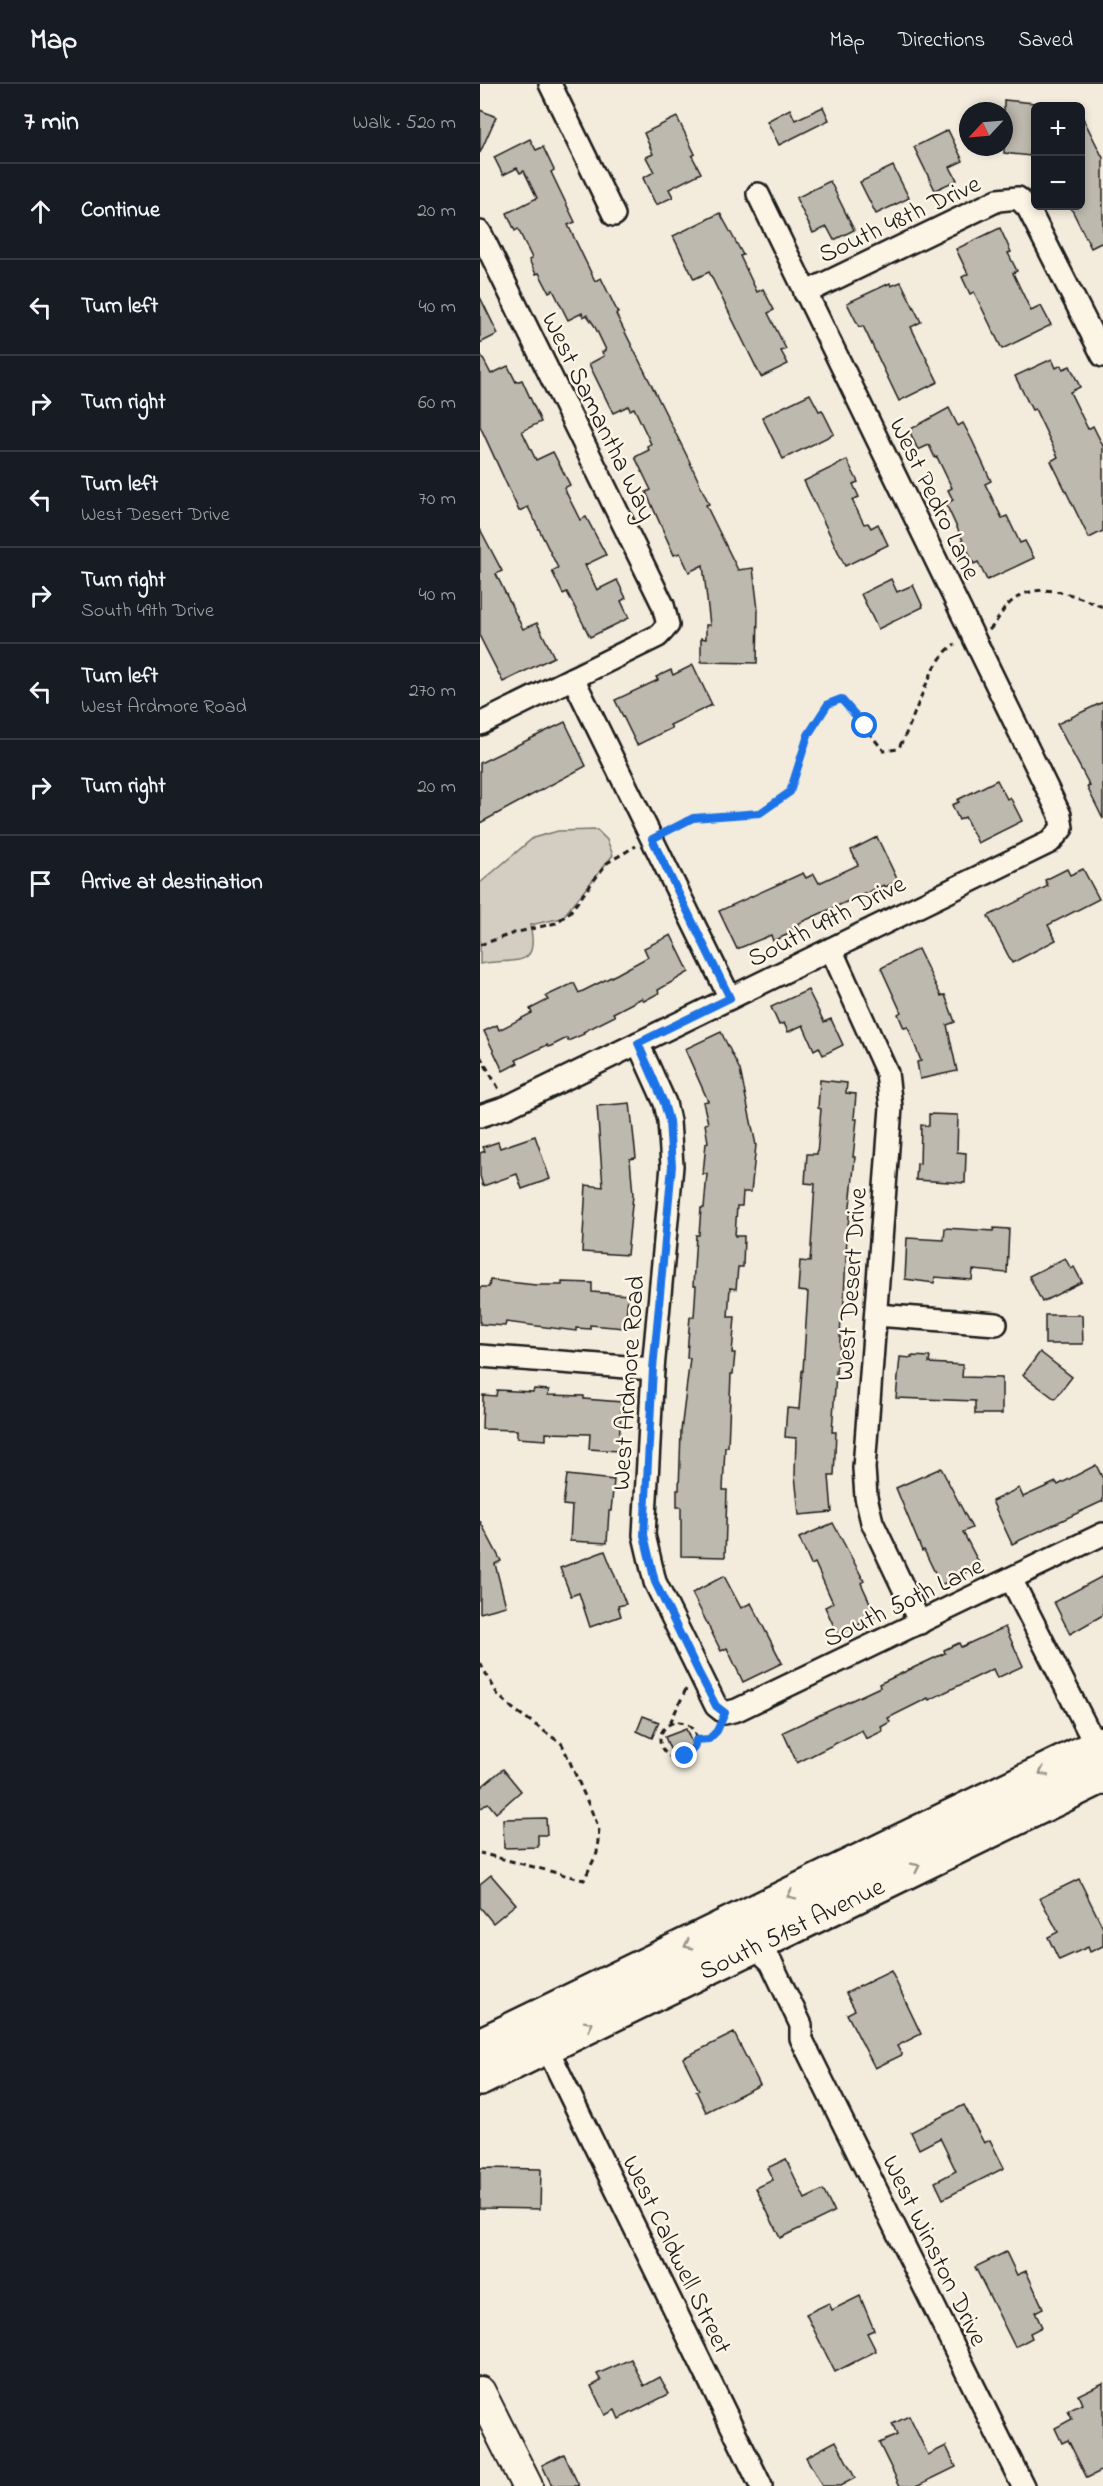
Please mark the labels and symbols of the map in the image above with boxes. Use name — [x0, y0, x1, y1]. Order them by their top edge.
north arrow — [959, 102, 1013, 156]
street label: South 48th Drive — [813, 166, 988, 275]
street label: West Samantha Way — [530, 306, 664, 528]
street label: West Pedro Lane — [878, 412, 989, 587]
route start — [851, 712, 877, 738]
street label: South 49th Drive — [742, 866, 913, 979]
street label: West Desert Drive — [827, 1186, 879, 1382]
street label: West Ardmore Road — [604, 1274, 656, 1492]
street label: South 50th Lane — [818, 1548, 991, 1659]
route end — [671, 1742, 697, 1768]
one-way arrow — [1038, 1764, 1049, 1776]
one-way arrow — [909, 1863, 920, 1874]
street label: South 51st Avenue — [693, 1869, 892, 1992]
one-way arrow — [786, 1887, 797, 1899]
one-way arrow — [684, 1937, 695, 1949]
one-way arrow — [583, 2021, 594, 2033]
street label: West Caldwell Street — [611, 2149, 740, 2361]
street label: West Winston Drive — [871, 2149, 996, 2354]

